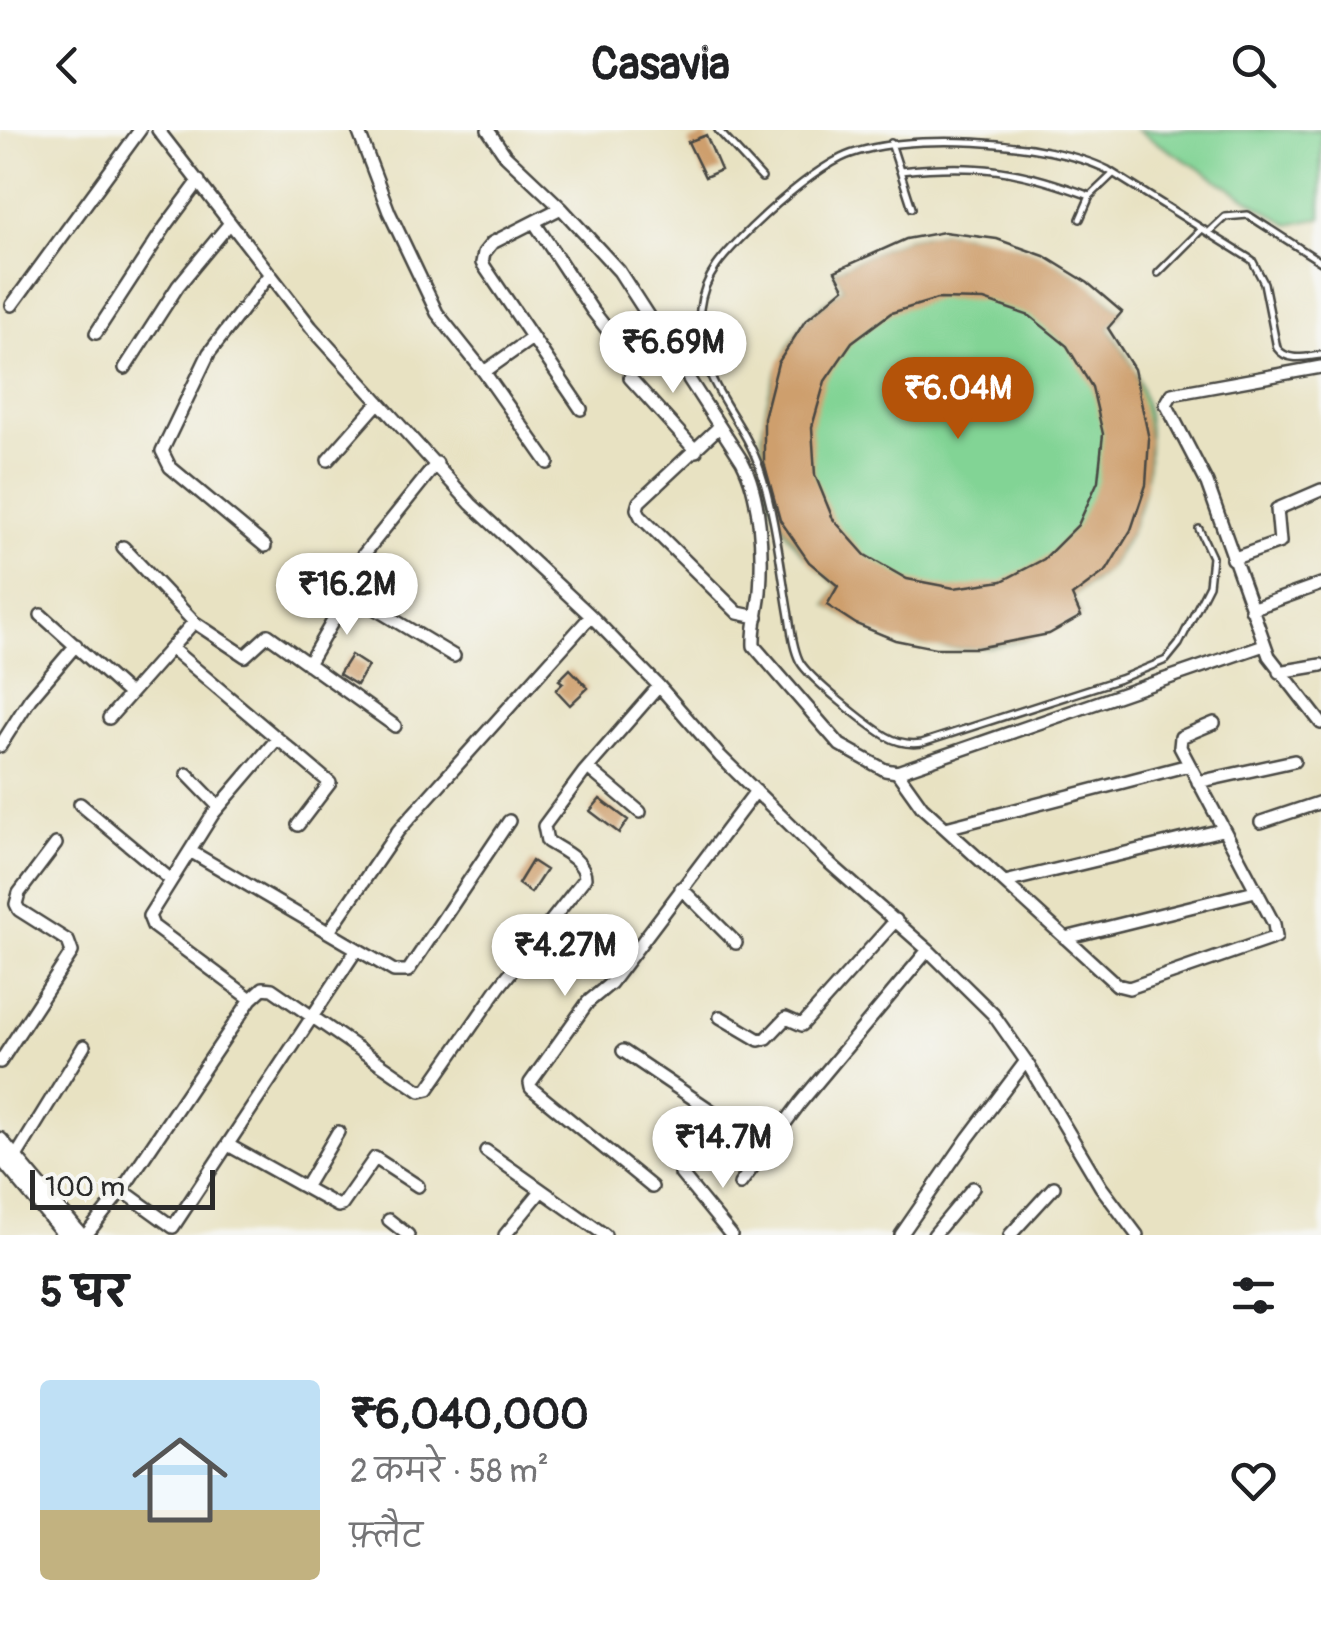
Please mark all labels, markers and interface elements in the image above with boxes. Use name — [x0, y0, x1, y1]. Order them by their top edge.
text: Casavia — [591, 37, 730, 93]
icon: back — [40, 38, 95, 93]
icon: search — [1226, 38, 1281, 93]
pin: ₹6.69M — [592, 311, 754, 396]
text: ₹6.69M — [622, 323, 724, 363]
pin: ₹6.04M — [877, 357, 1039, 442]
text: ₹6.04M — [904, 369, 1012, 409]
pin: ₹16.2M — [266, 553, 428, 638]
text: ₹16.2M — [298, 565, 396, 605]
pin: ₹4.27M — [484, 914, 646, 999]
text: ₹4.27M — [514, 926, 616, 966]
pin: ₹14.7M — [642, 1106, 804, 1191]
text: ₹14.7M — [674, 1118, 772, 1158]
scale bar — [30, 1165, 215, 1210]
text: 100 m — [45, 1170, 125, 1205]
text: 5 घर — [40, 1267, 128, 1319]
icon: filters — [1226, 1268, 1281, 1323]
text: ₹6,040,000 — [350, 1389, 589, 1441]
icon: home — [120, 1420, 240, 1540]
text: 2 कमरे · 58 m² — [350, 1452, 549, 1492]
icon: heart — [1226, 1453, 1281, 1508]
text: फ़्लैट — [350, 1517, 423, 1557]

